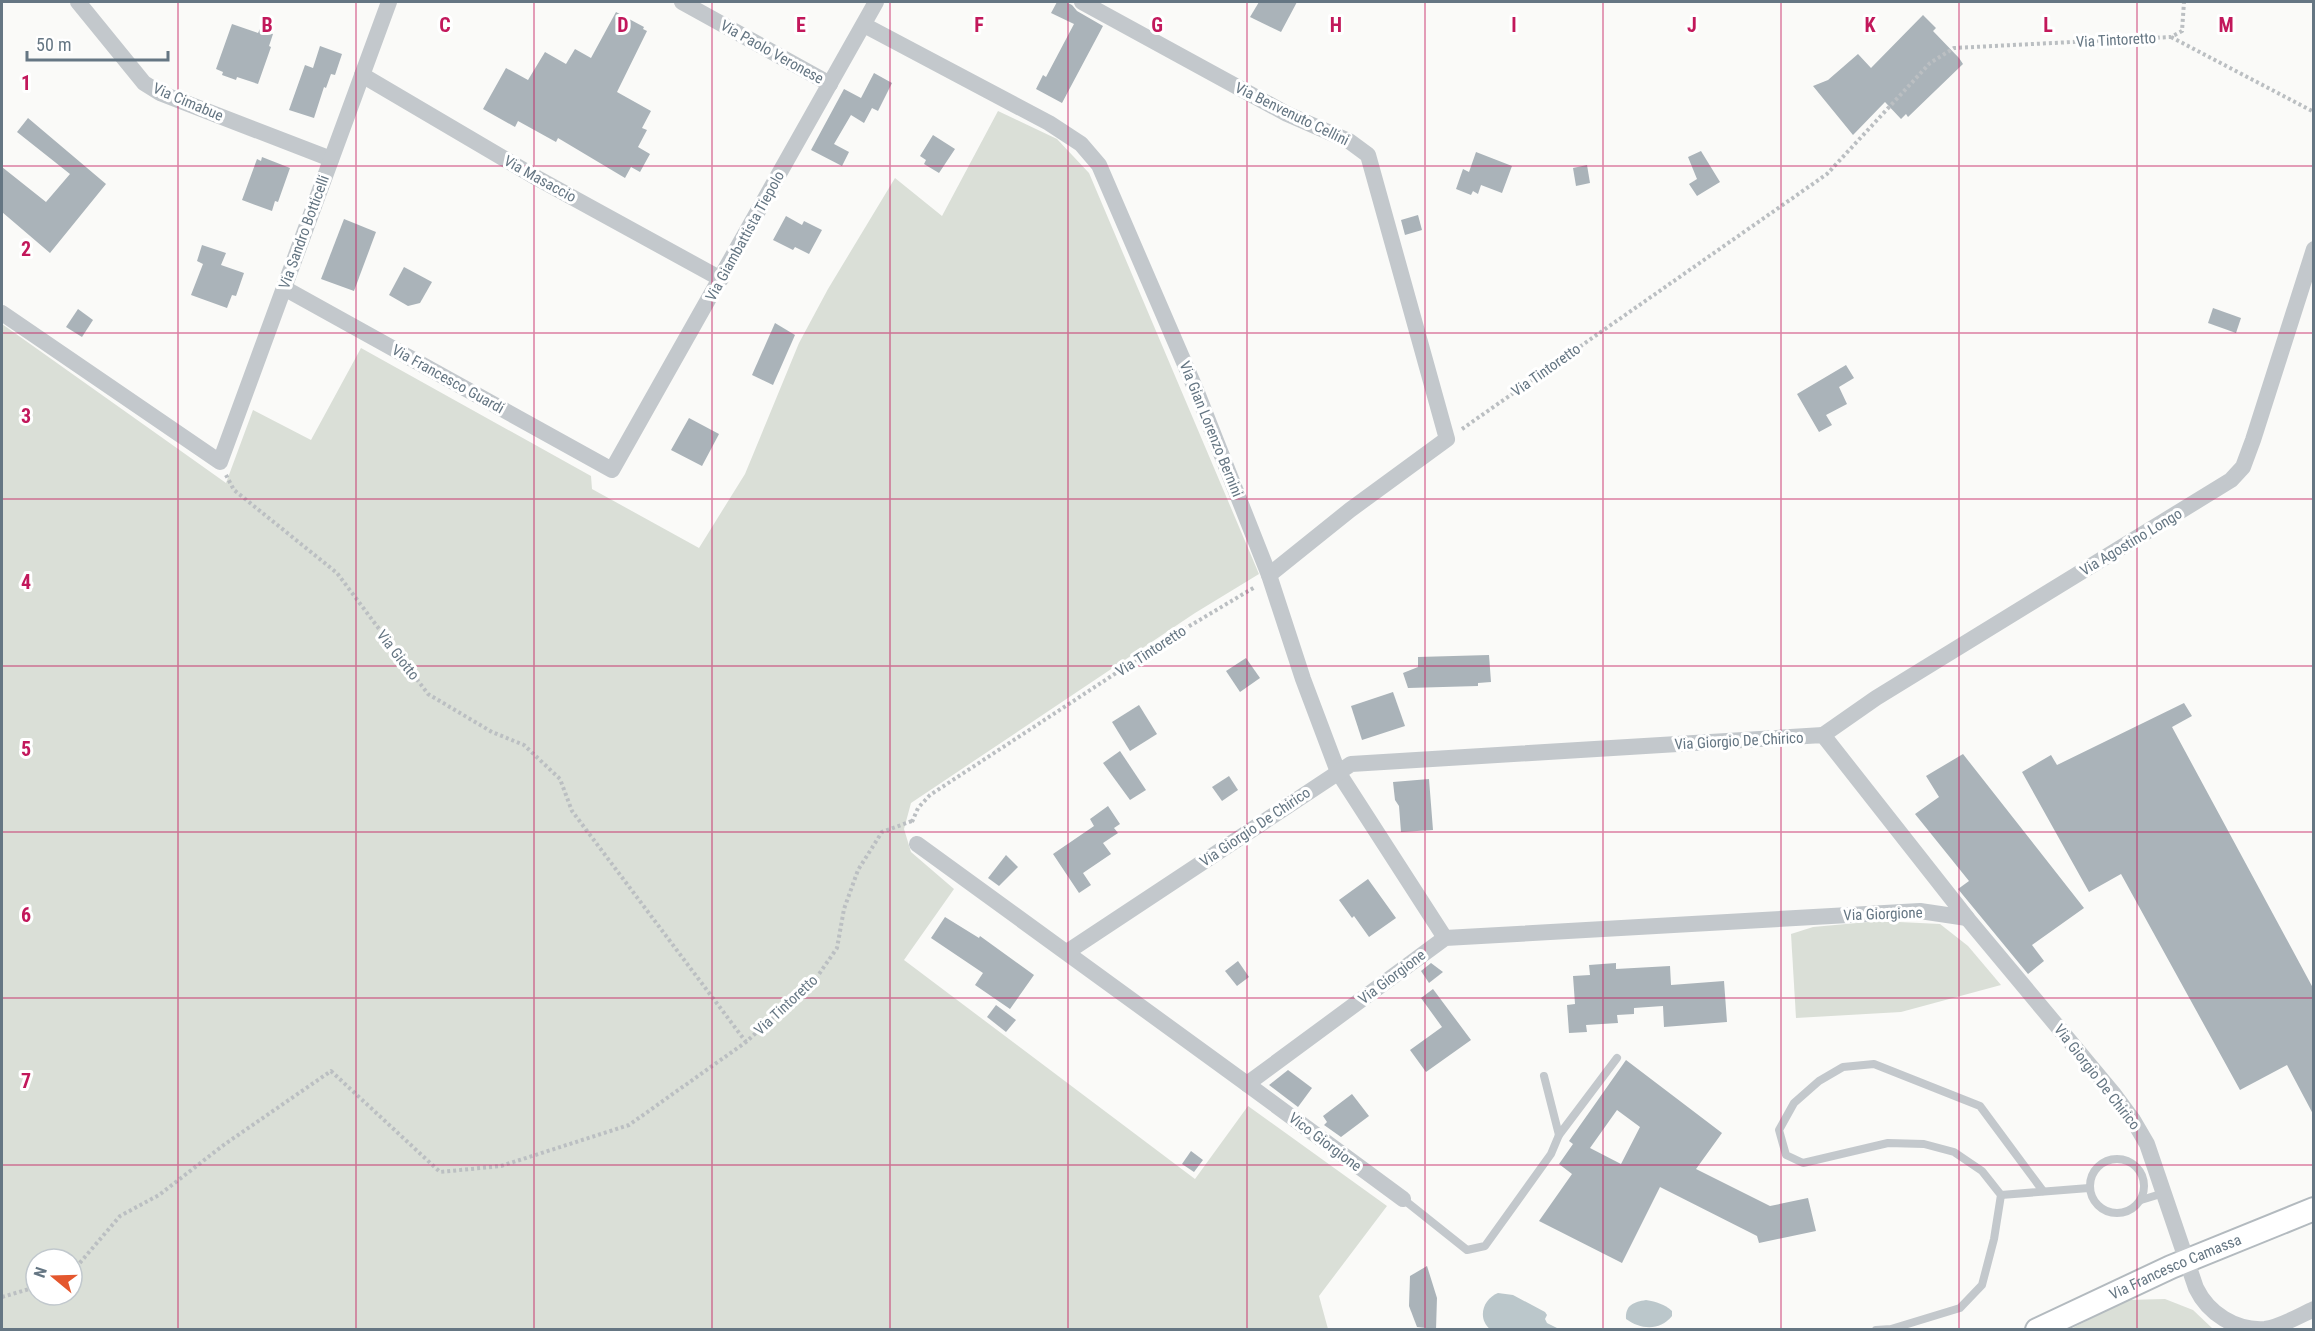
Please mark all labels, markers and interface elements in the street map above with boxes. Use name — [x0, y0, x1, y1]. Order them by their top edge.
text: B — [261, 13, 273, 37]
text: C — [439, 13, 451, 37]
text: D — [617, 13, 629, 37]
text: E — [796, 13, 806, 37]
text: F — [974, 13, 984, 37]
text: G — [1151, 13, 1163, 37]
text: H — [1330, 13, 1342, 37]
text: I — [1511, 13, 1517, 37]
text: J — [1687, 13, 1697, 37]
text: K — [1864, 13, 1876, 37]
text: L — [2043, 13, 2053, 37]
text: M — [2218, 13, 2234, 37]
street label: Via Paolo Veronese — [717, 16, 827, 88]
scale bar — [27, 24, 168, 62]
street label: Via Tintoretto — [2075, 29, 2157, 51]
text: 50 m — [36, 34, 71, 55]
text: 1 — [21, 71, 31, 95]
street label: Via Cimabue — [150, 79, 226, 125]
street label: Via Benvenuto Cellini — [1232, 79, 1352, 149]
street label: Via Masaccio — [501, 152, 579, 206]
street label: Via Giambattista Tiepolo — [702, 168, 788, 304]
street label: Via Sandro Botticelli — [275, 173, 333, 291]
text: 2 — [21, 237, 31, 261]
street label: Via Tintoretto — [1508, 340, 1584, 400]
street label: Via Francesco Guardi — [389, 341, 507, 417]
street label: Via Gian Lorenzo Bernini — [1176, 359, 1246, 499]
text: 3 — [21, 404, 31, 428]
street label: Via Agostino Longo — [2077, 504, 2185, 580]
text: 4 — [21, 570, 31, 594]
street label: Via Tintoretto — [1112, 622, 1190, 680]
street label: Via Giotto — [373, 626, 423, 684]
street label: Via Giorgio De Chirico — [1674, 729, 1804, 753]
text: 5 — [21, 737, 31, 761]
street label: Via Giorgio De Chirico — [1196, 783, 1314, 871]
text: 6 — [21, 903, 31, 927]
street label: Via Giorgione — [1843, 904, 1923, 924]
street label: Via Giorgione — [1355, 946, 1429, 1008]
street label: Via Tintoretto — [751, 971, 821, 1039]
street label: Via Giorgio De Chirico — [2050, 1021, 2144, 1133]
text: 7 — [21, 1069, 31, 1093]
street label: Vico Giorgione — [1285, 1109, 1365, 1175]
street label: Via Francesco Camassa — [2106, 1230, 2244, 1304]
north arrow — [24, 1247, 84, 1307]
text: N — [30, 1265, 51, 1280]

